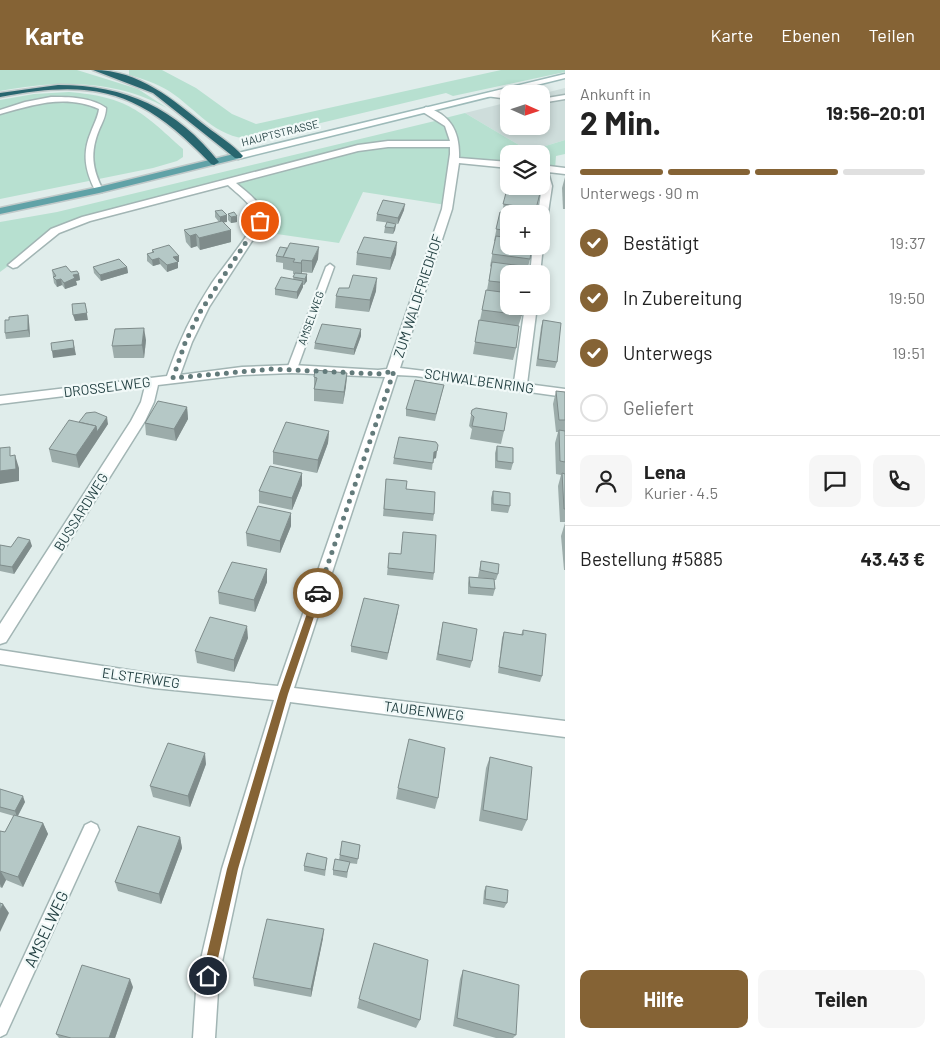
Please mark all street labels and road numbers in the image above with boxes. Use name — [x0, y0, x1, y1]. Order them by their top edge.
street label: HAUPTSTRASSE — [240, 117, 320, 148]
street label: ZUM WALDFRIEDHOF — [390, 232, 446, 360]
street label: AMSELWEG — [295, 289, 326, 347]
street label: SCHWALBENRING — [423, 364, 535, 397]
street label: DROSSELWEG — [63, 373, 151, 400]
street label: BUSSARDWEG — [50, 470, 111, 554]
street label: ELSTERWEG — [101, 664, 181, 691]
street label: TAUBENWEG — [383, 697, 465, 724]
street label: AMSELWEG — [20, 888, 72, 970]

